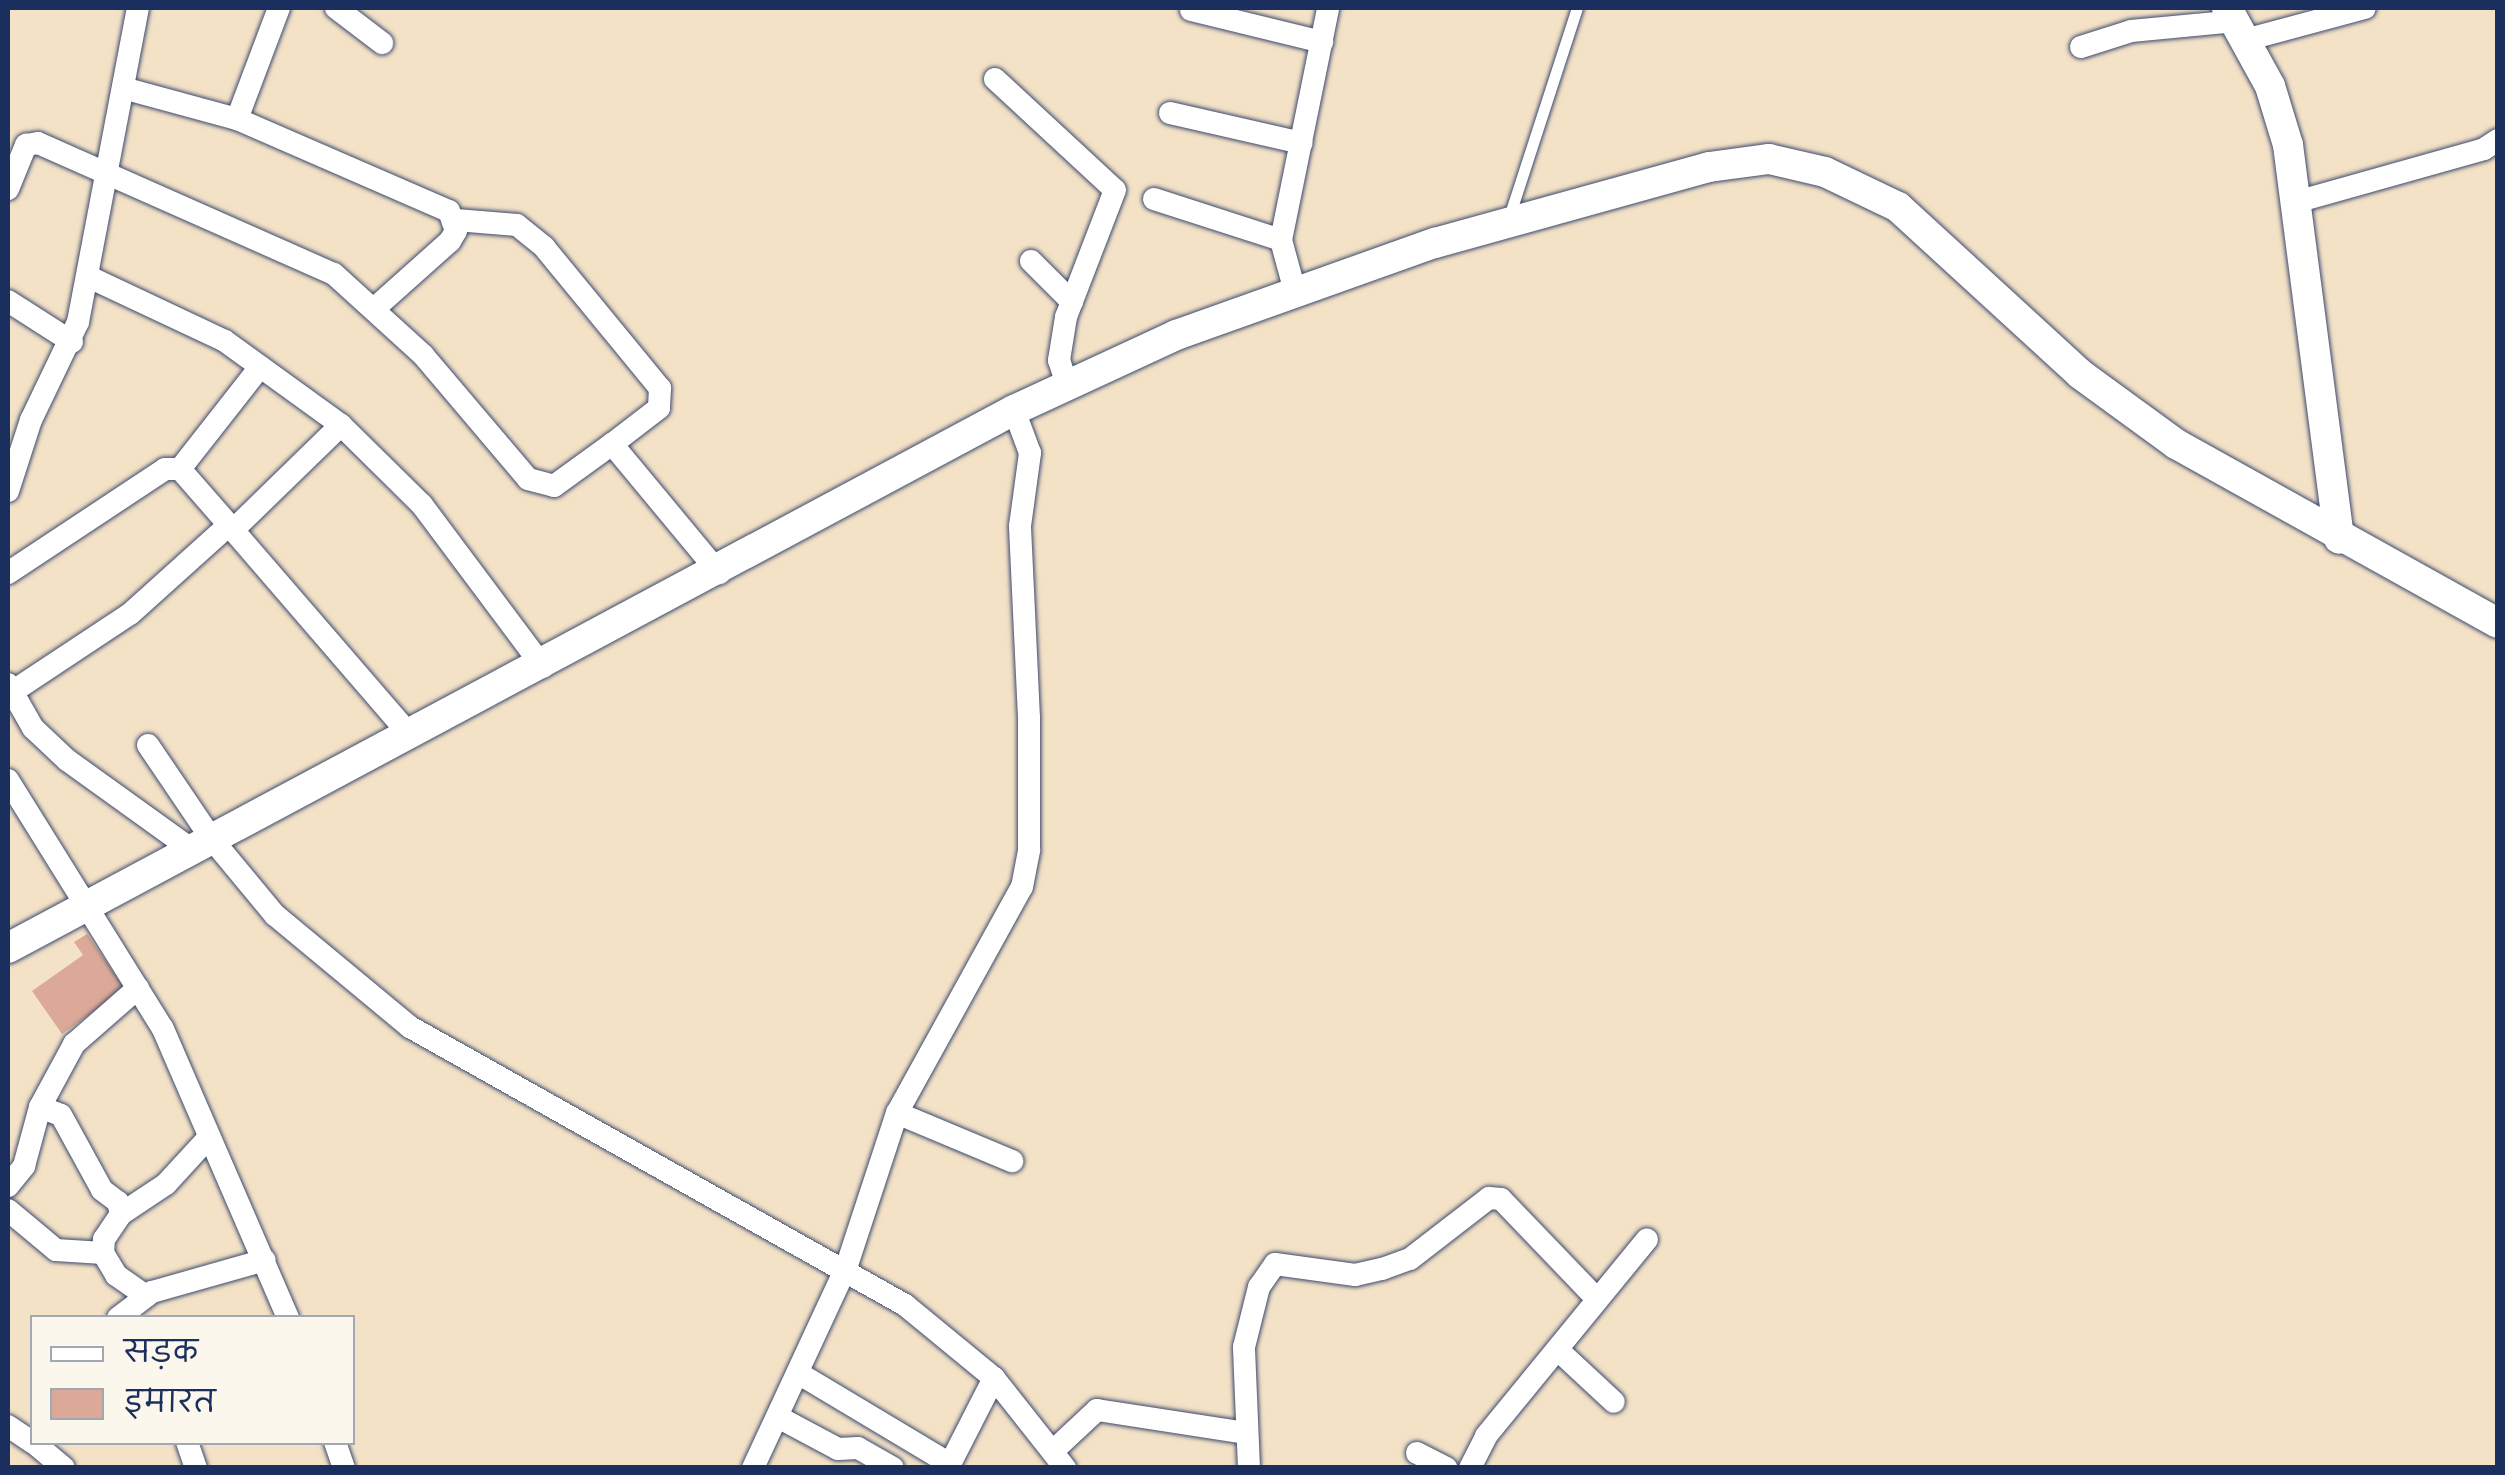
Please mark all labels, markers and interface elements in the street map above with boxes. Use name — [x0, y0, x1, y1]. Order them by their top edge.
legend — [30, 1315, 355, 1445]
text: सड़क — [124, 1333, 198, 1371]
text: इमारत — [124, 1383, 216, 1421]

